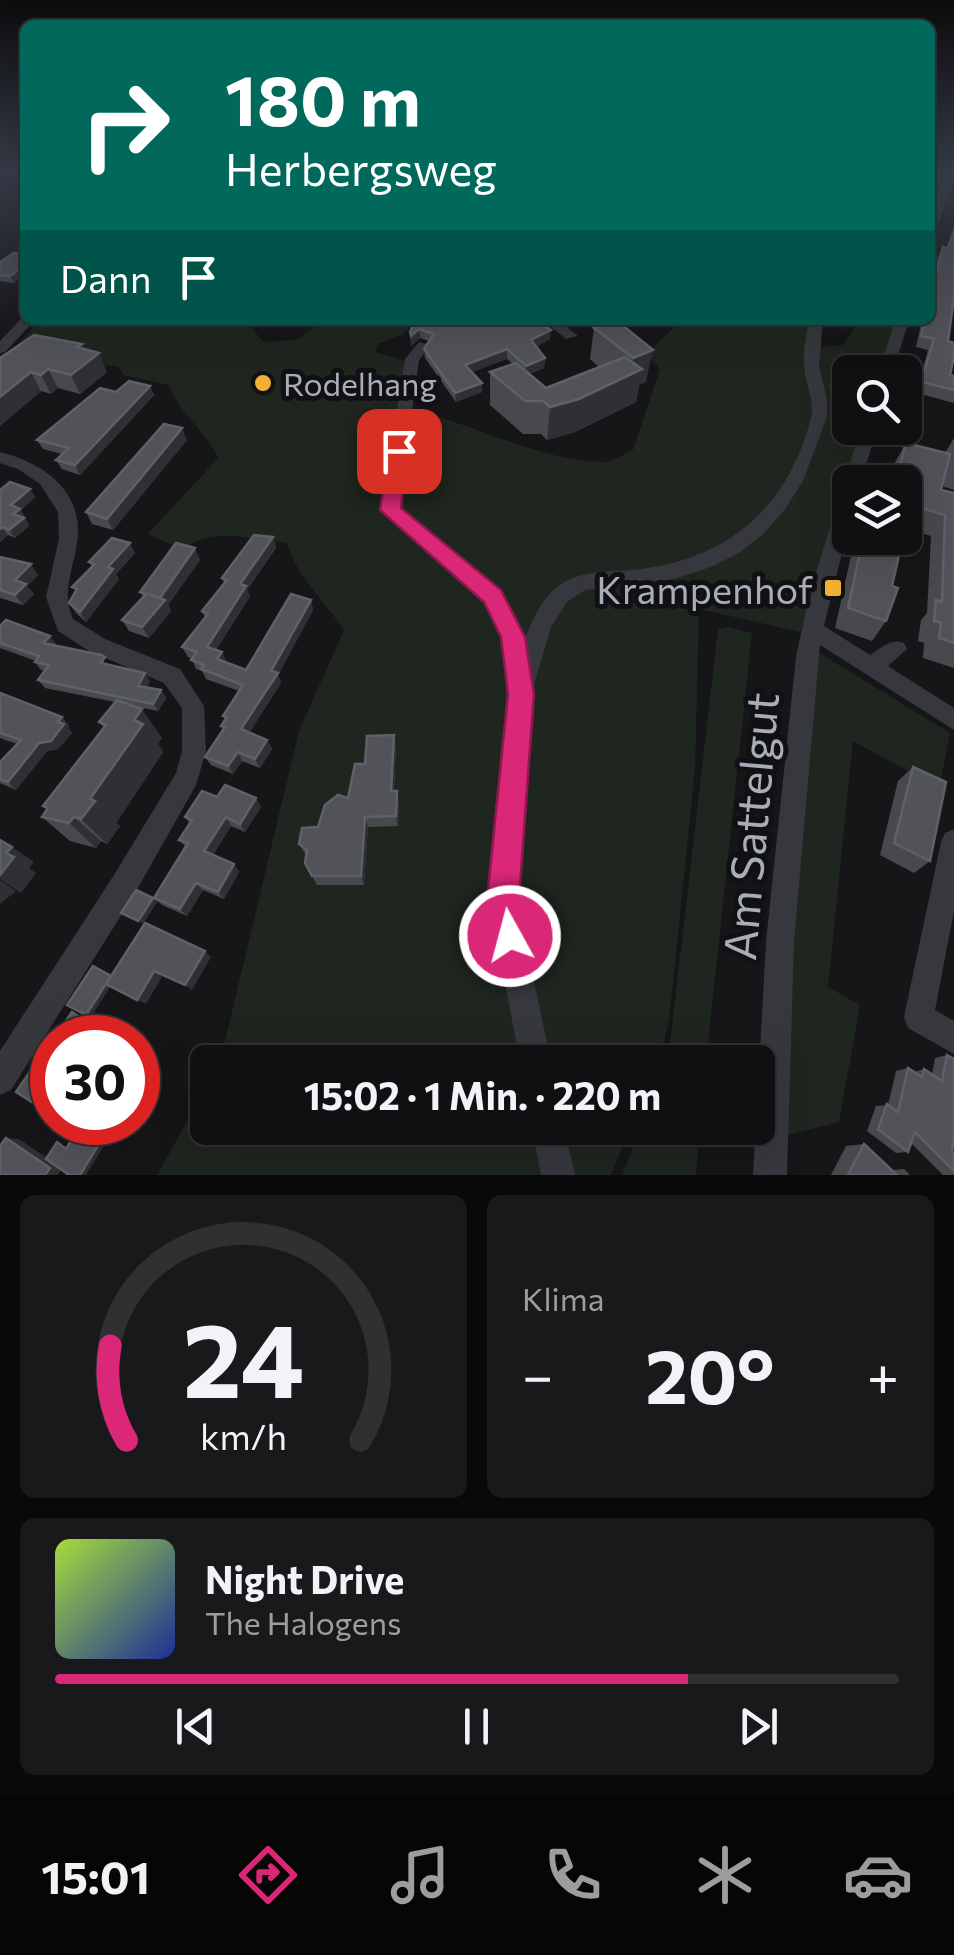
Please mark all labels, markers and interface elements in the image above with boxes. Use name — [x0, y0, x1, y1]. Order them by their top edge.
text: 180 m — [225, 55, 421, 140]
icon: right — [60, 60, 190, 190]
text: Herbergsweg — [225, 140, 497, 195]
icon: arrive — [171, 250, 226, 305]
text: Dann — [60, 254, 151, 301]
map controls — [832, 355, 922, 555]
button: search — [832, 355, 922, 445]
place label: Rodelhang — [283, 363, 437, 403]
marker: Rodelhang — [252, 372, 274, 394]
pin — [357, 409, 442, 494]
icon: arrive — [372, 424, 427, 479]
button: layers — [832, 465, 922, 555]
place label: Krampenhof — [596, 565, 813, 612]
marker: Krampenhof — [822, 577, 844, 599]
street label: Am Sattelgut — [710, 690, 788, 962]
position arrow — [458, 884, 562, 988]
speed limit sign: 30 — [30, 1015, 160, 1145]
text: 15:02 · 1 Min. · 220 m — [304, 1071, 661, 1118]
text: Klima — [522, 1278, 604, 1318]
text: 24 — [183, 1292, 304, 1419]
text: 20° — [645, 1328, 775, 1419]
text: − — [522, 1340, 553, 1407]
text: + — [867, 1340, 899, 1407]
text: km/h — [200, 1414, 287, 1457]
text: Night Drive — [205, 1555, 404, 1602]
text: The Halogens — [205, 1602, 402, 1642]
icon: previous — [168, 1699, 223, 1754]
icon: pause — [449, 1699, 504, 1754]
icon: next — [731, 1699, 786, 1754]
icon: directions — [233, 1840, 303, 1910]
icon: music — [385, 1840, 455, 1910]
icon: phone — [538, 1840, 608, 1910]
icon: climate — [690, 1840, 760, 1910]
icon: car — [843, 1840, 913, 1910]
text: 15:01 — [41, 1848, 150, 1903]

